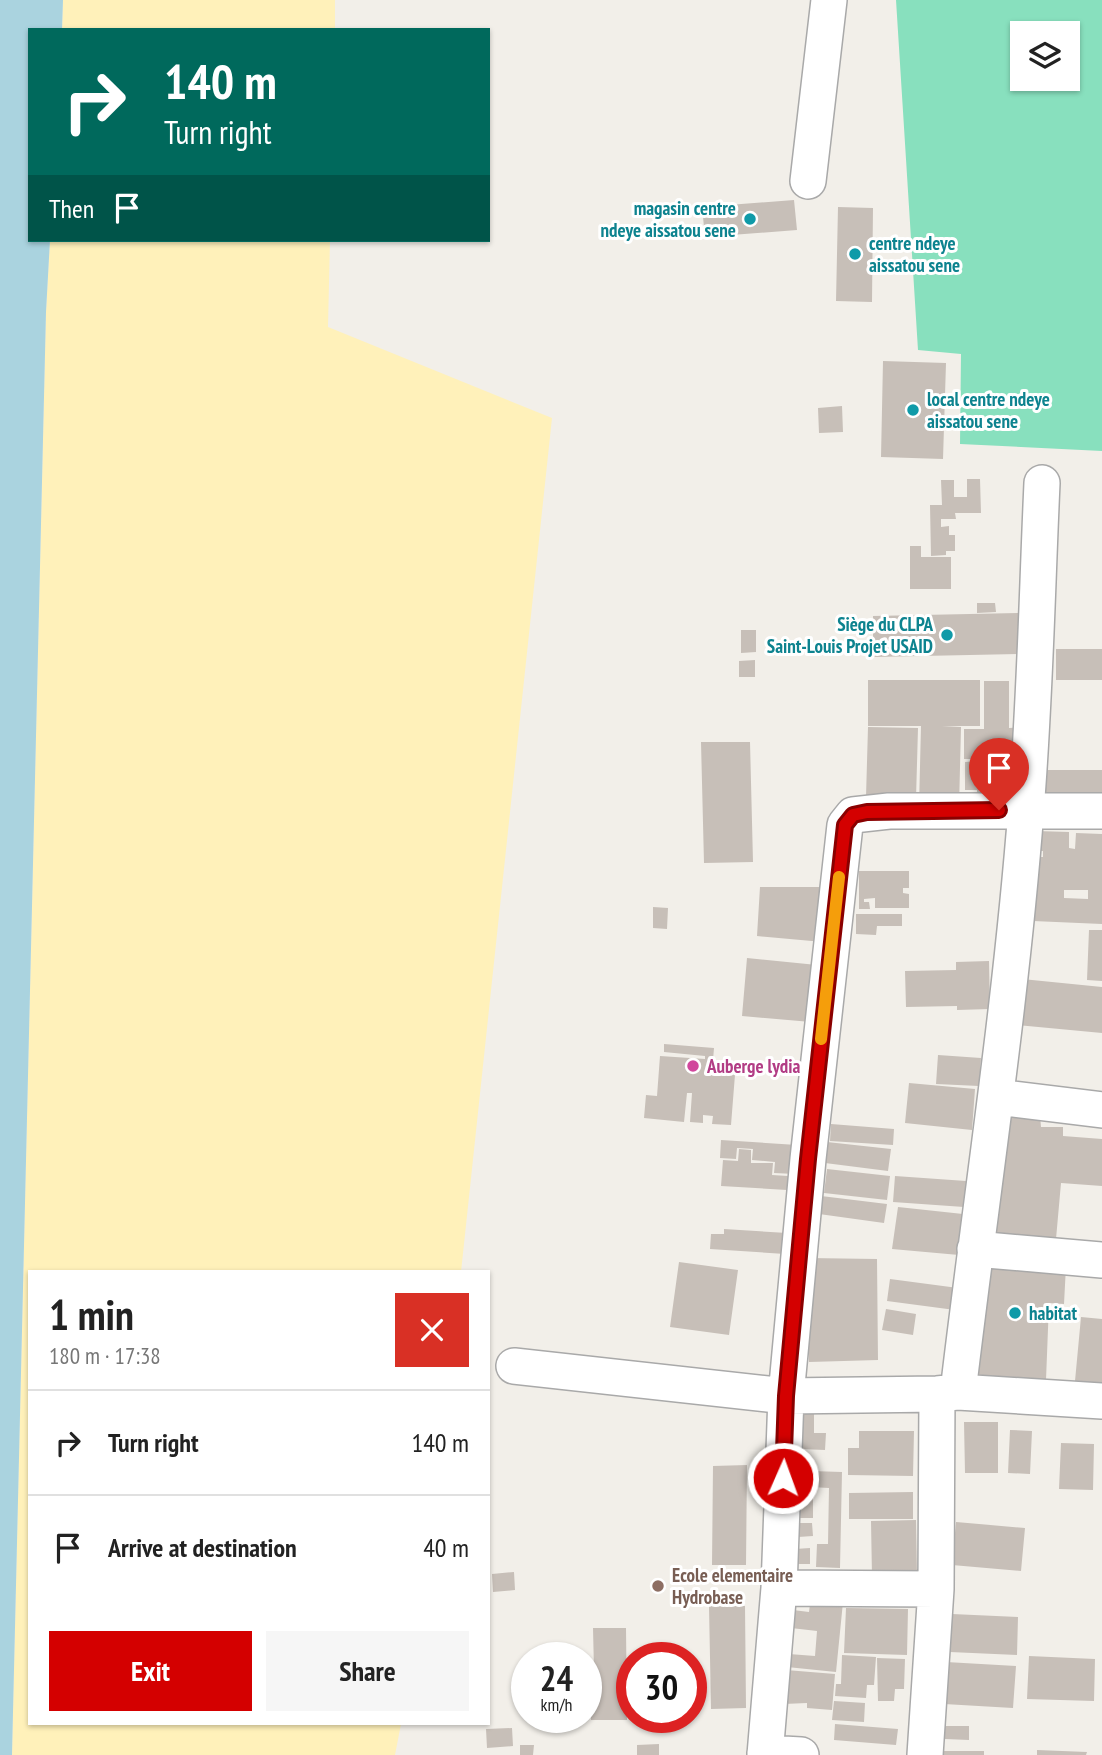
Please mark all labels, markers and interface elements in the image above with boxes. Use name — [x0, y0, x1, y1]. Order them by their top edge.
map controls — [1010, 21, 1080, 91]
button: layers — [1010, 21, 1080, 91]
text: 140 m — [164, 49, 277, 113]
icon: right — [49, 56, 140, 147]
text: Turn right — [164, 111, 272, 153]
icon: arrive — [108, 189, 146, 227]
text: Then — [49, 192, 94, 225]
place label: magasin centre ndeye aissatou sene — [600, 196, 736, 242]
marker: magasin centre ndeye aissatou sene — [742, 211, 758, 227]
place label: centre ndeye aissatou sene — [869, 231, 960, 277]
marker: centre ndeye aissatou sene — [847, 246, 863, 262]
place label: local centre ndeye aissatou sene — [927, 387, 1050, 433]
marker: local centre ndeye aissatou sene — [905, 402, 921, 418]
place label: Siège du CLPA Saint-Louis Projet USAID — [767, 612, 933, 658]
marker: Siège du CLPA Saint-Louis Projet USAID — [939, 627, 955, 643]
pin — [969, 738, 1029, 810]
icon: arrive — [980, 749, 1018, 787]
place label: Auberge lydia — [706, 1054, 801, 1078]
marker: Auberge lydia — [685, 1058, 701, 1074]
text: 1 min — [49, 1287, 134, 1342]
button: close — [395, 1293, 469, 1367]
place label: habitat — [1029, 1301, 1077, 1325]
marker: habitat — [1007, 1305, 1023, 1321]
text: 180 m · 17:38 — [49, 1341, 161, 1370]
icon: right — [49, 1424, 87, 1462]
text: Turn right — [108, 1426, 199, 1459]
text: 140 m — [411, 1426, 469, 1459]
position arrow — [746, 1441, 820, 1515]
icon: arrive — [49, 1529, 87, 1567]
text: Arrive at destination — [108, 1531, 297, 1564]
text: 40 m — [423, 1531, 469, 1564]
place label: Ecole elementaire Hydrobase — [672, 1563, 793, 1609]
marker: Ecole elementaire Hydrobase — [650, 1578, 666, 1594]
button: Exit — [49, 1631, 252, 1711]
button: Share — [266, 1631, 469, 1711]
speed limit sign: 30 — [616, 1642, 707, 1733]
text: 24 — [540, 1655, 573, 1701]
text: km/h — [541, 1693, 572, 1716]

